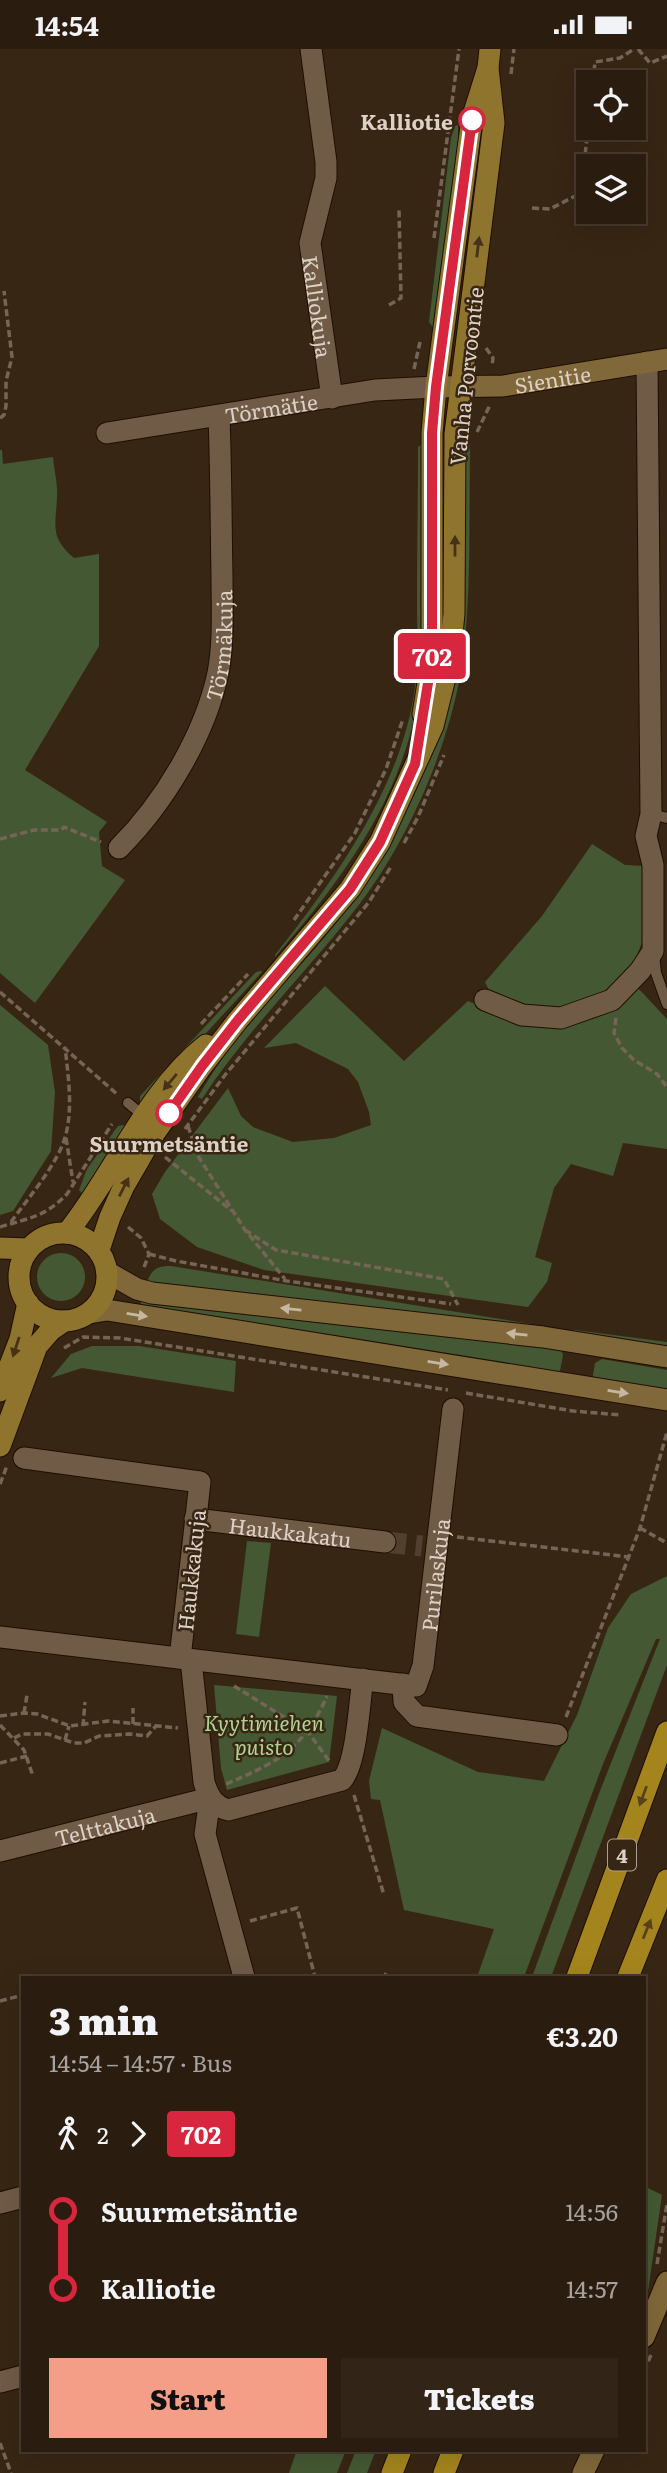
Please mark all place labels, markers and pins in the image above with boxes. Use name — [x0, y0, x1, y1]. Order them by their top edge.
place label: Kalliotie — [360, 105, 453, 136]
marker: Kalliotie — [459, 107, 485, 133]
marker: Suurmetsäntie — [156, 1100, 182, 1126]
place label: Suurmetsäntie — [90, 1127, 249, 1158]

